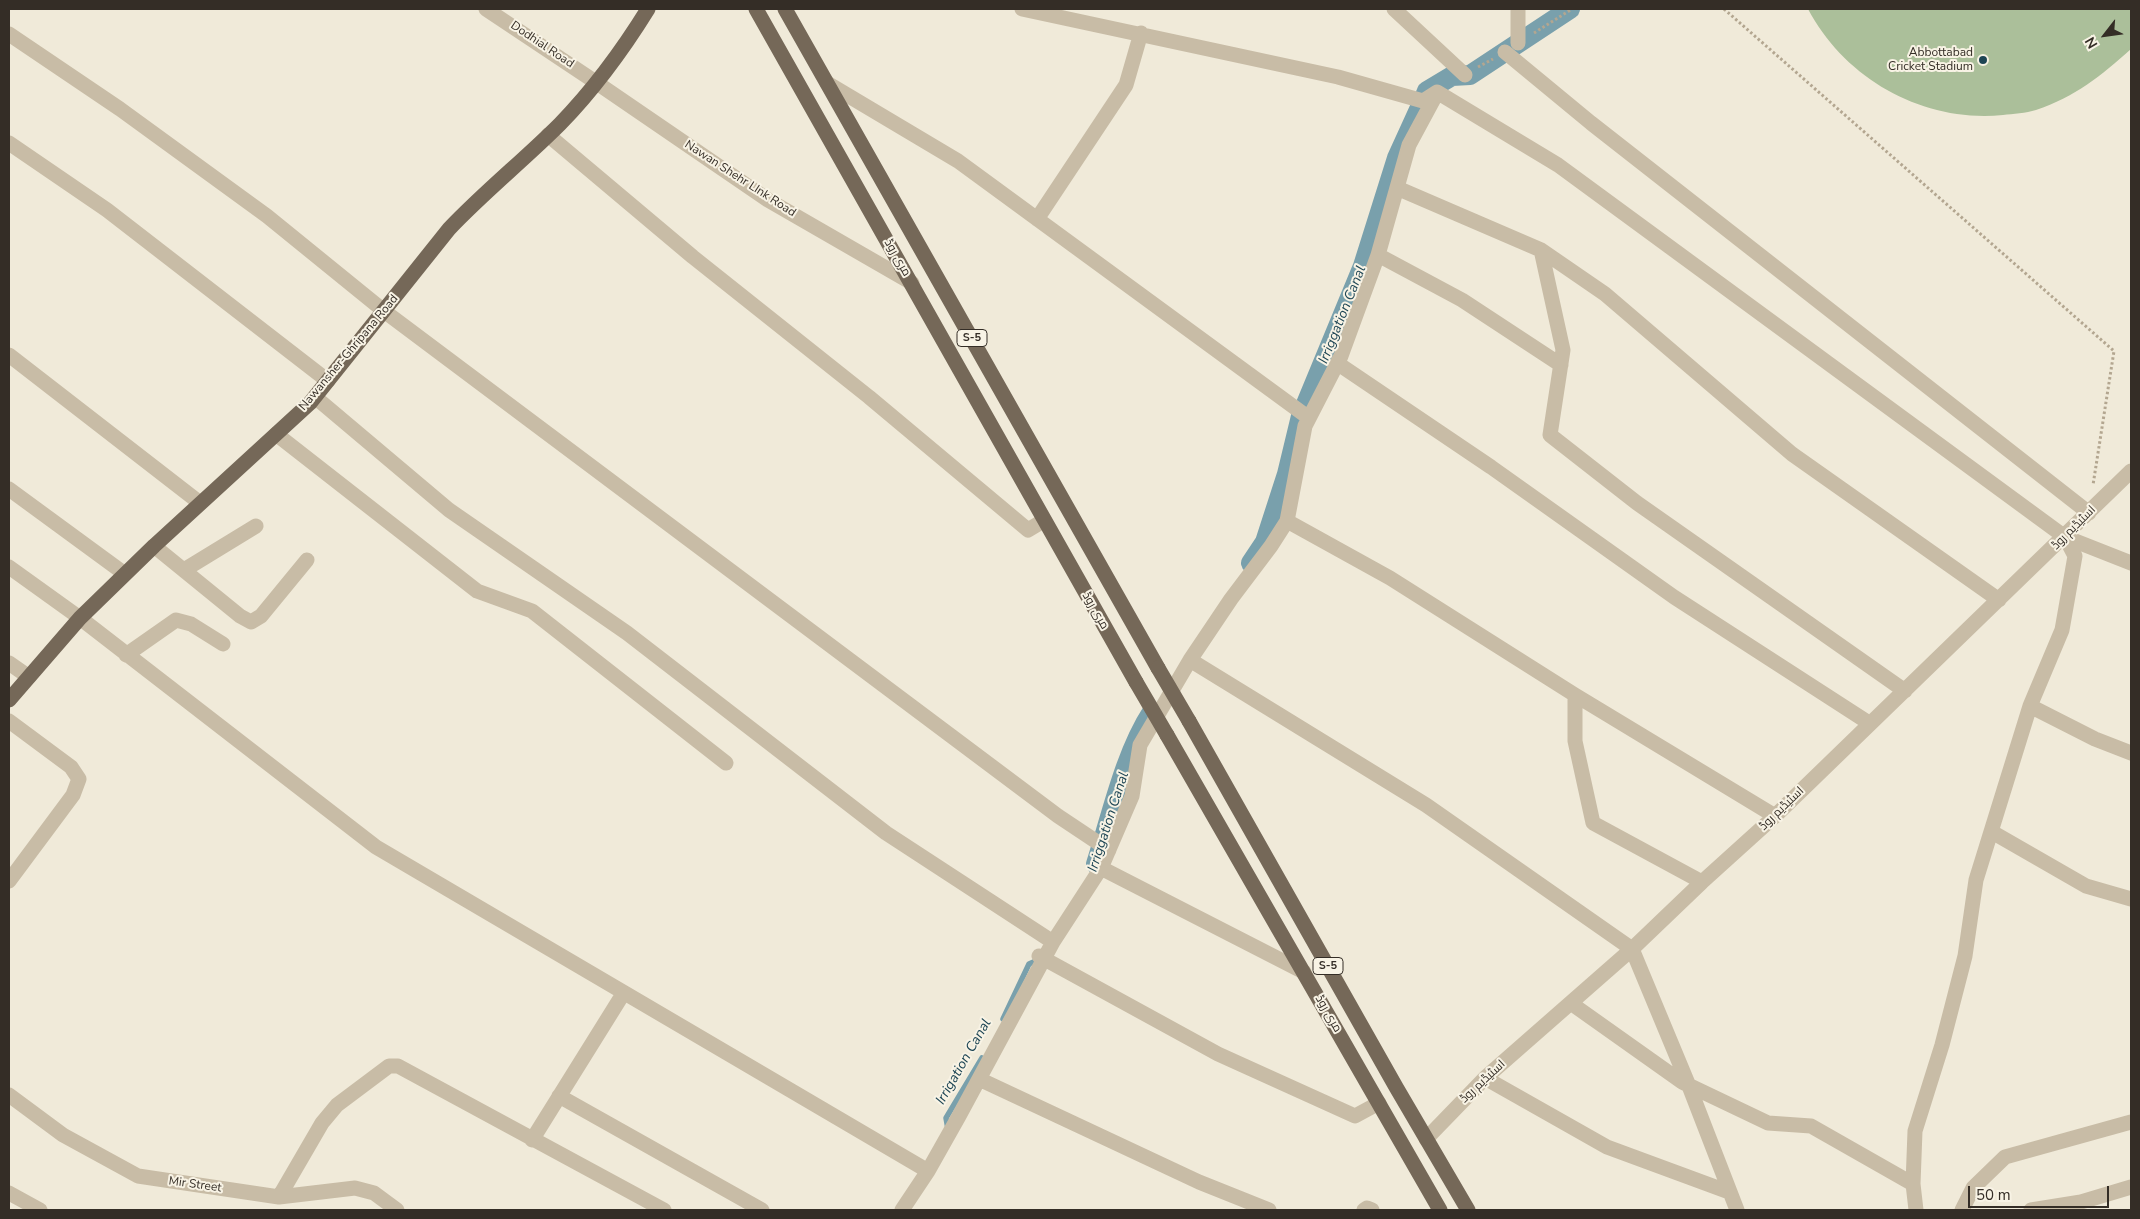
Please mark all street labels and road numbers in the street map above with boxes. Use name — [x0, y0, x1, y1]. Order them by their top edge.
street label: Dodhial Road — [508, 19, 576, 71]
street label: Nawan Shehr LInk Road — [682, 138, 798, 220]
street label: مری روڈ — [881, 237, 913, 279]
street label: Nawansher-Ghripana Road — [296, 292, 402, 414]
road number: S-5 — [957, 329, 987, 346]
street label: اسٹیڈیم روڈ — [2049, 503, 2099, 553]
street label: مری روڈ — [1079, 590, 1111, 632]
street label: اسٹیڈیم روڈ — [1757, 784, 1807, 834]
road number: S-5 — [1313, 958, 1343, 974]
street label: مری روڈ — [1312, 993, 1344, 1035]
street label: اسٹیڈیم روڈ — [1457, 1058, 1509, 1106]
street label: Mir Street — [168, 1174, 222, 1196]

